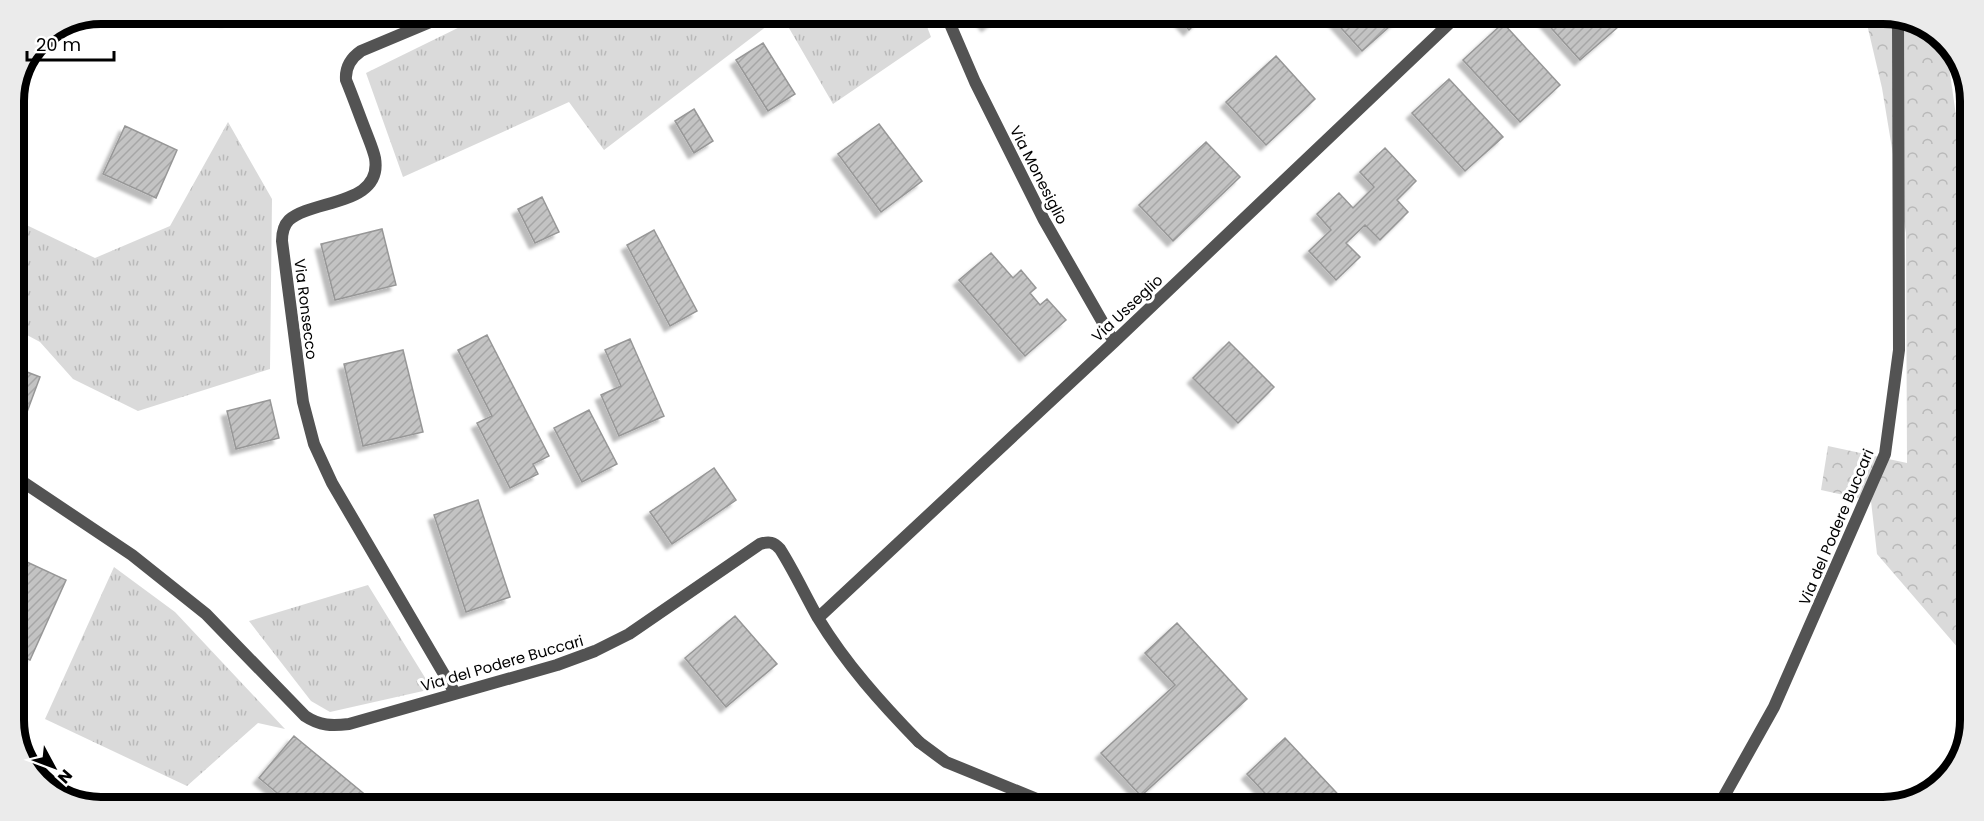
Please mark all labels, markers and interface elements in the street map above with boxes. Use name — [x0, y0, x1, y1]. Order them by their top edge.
scale bar — [27, 24, 114, 62]
text: 20 m — [36, 32, 81, 57]
street label: Via Monesiglio — [1005, 122, 1073, 228]
street label: Via Ronsecco — [289, 257, 323, 361]
street label: Via Usseglio — [1087, 270, 1167, 346]
street label: Via del Podere Buccari — [1793, 445, 1879, 609]
street label: Via del Podere Buccari — [418, 630, 586, 696]
north arrow — [24, 737, 84, 797]
text: N — [52, 764, 78, 789]

